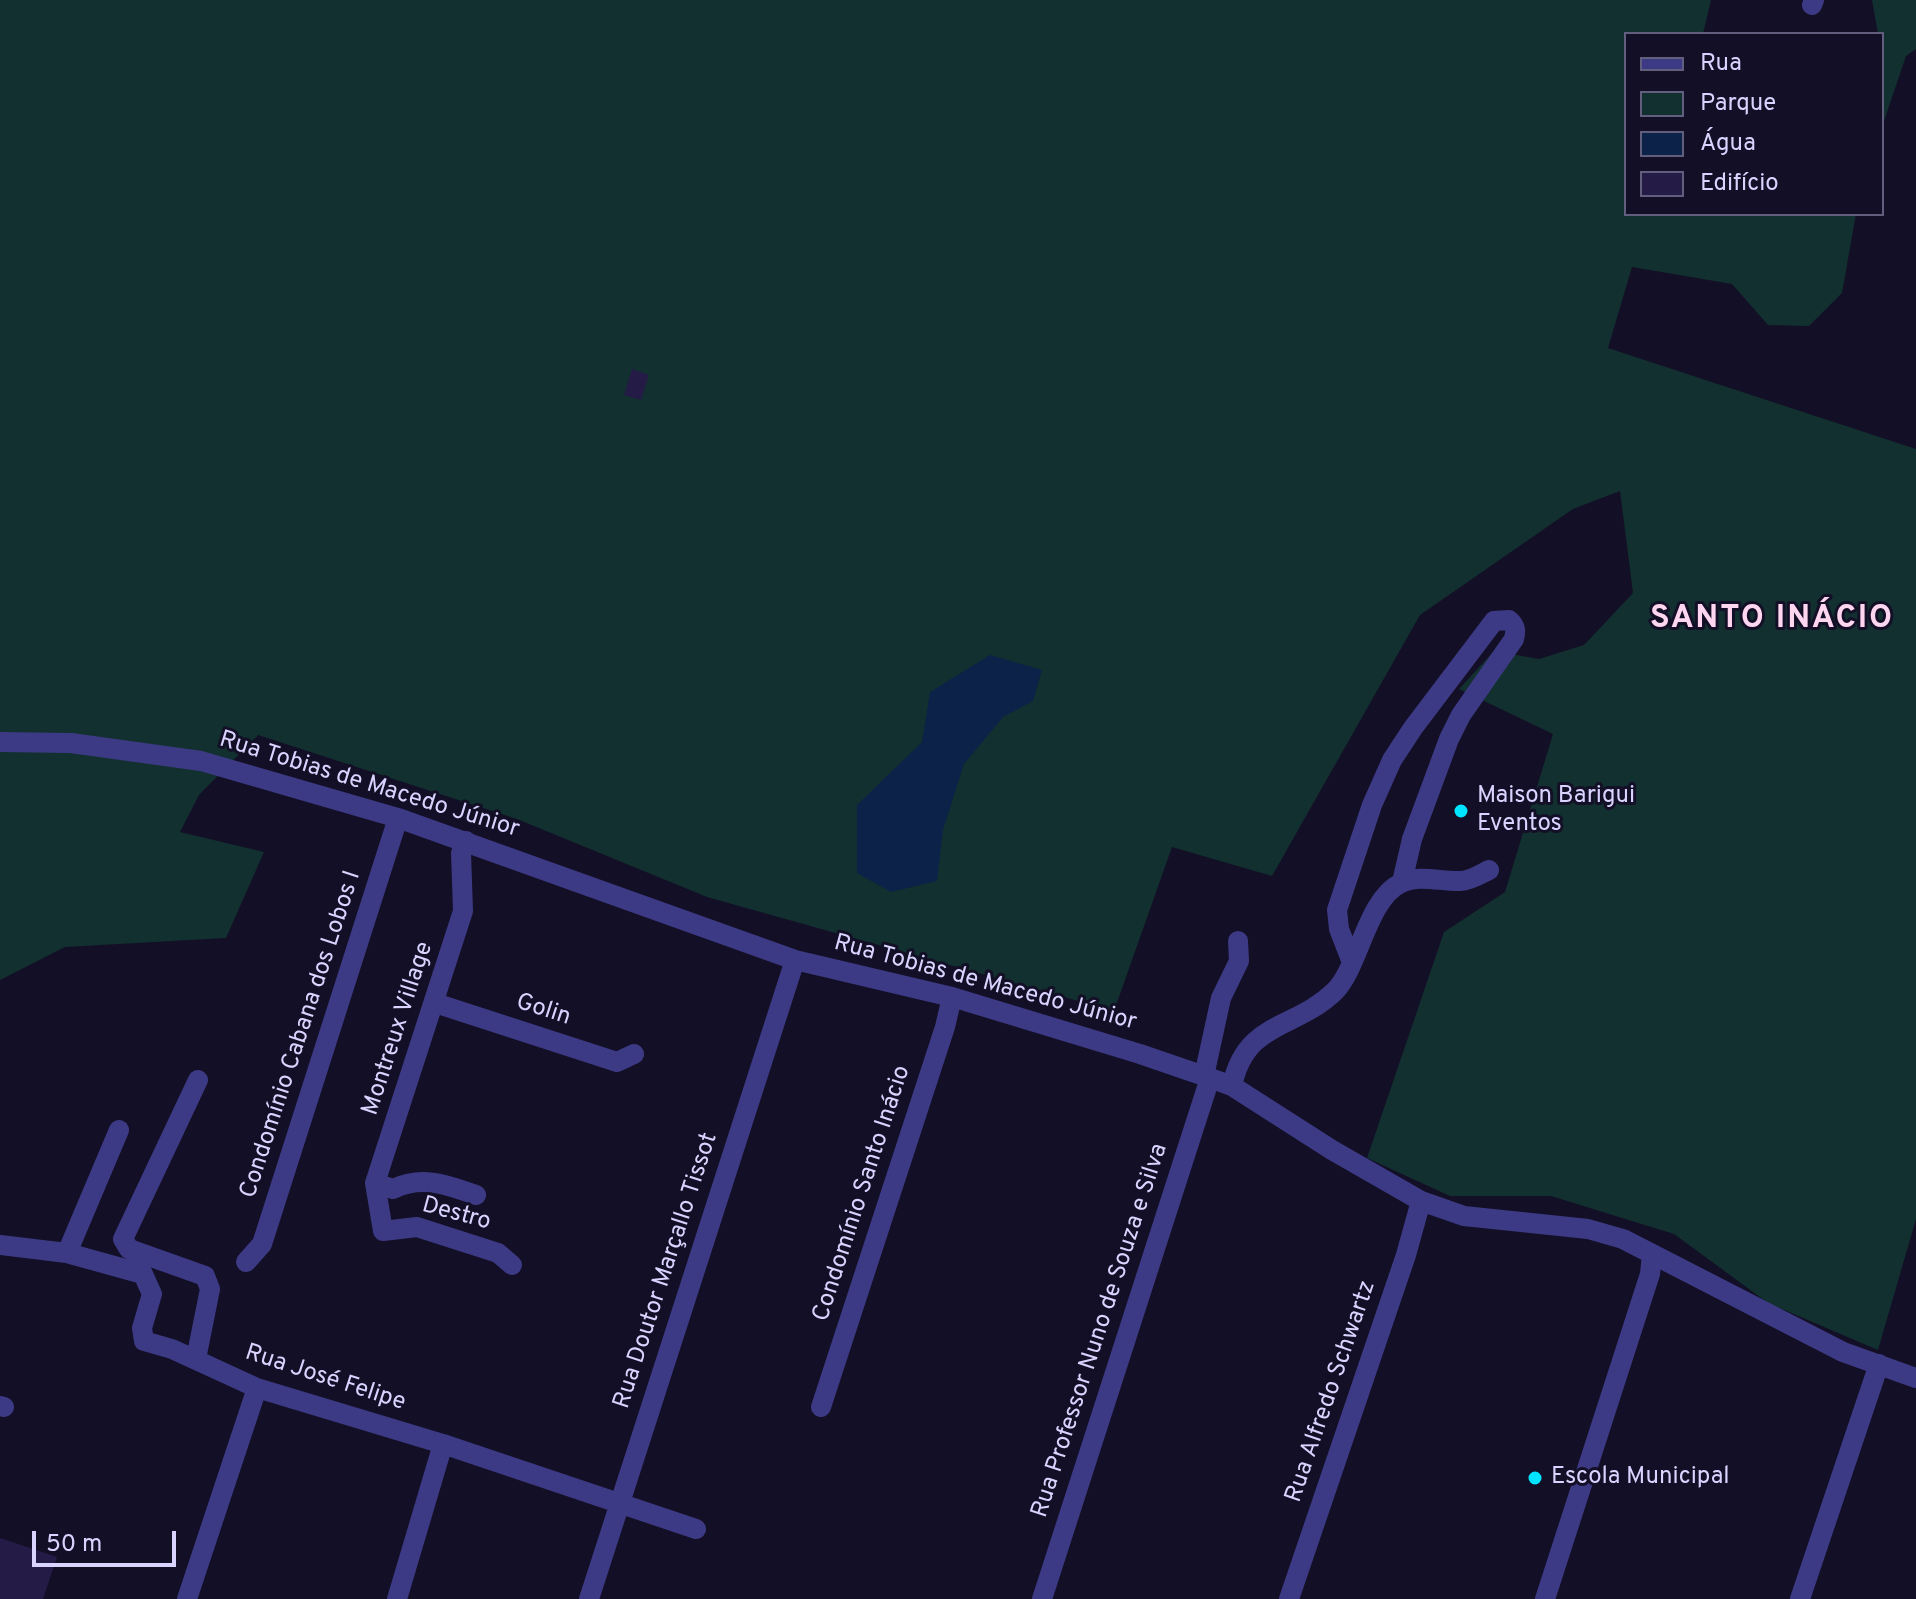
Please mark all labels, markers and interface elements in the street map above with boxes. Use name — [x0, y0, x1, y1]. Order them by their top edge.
legend — [1624, 32, 1884, 216]
text: Rua — [1700, 49, 1742, 79]
text: Parque — [1700, 89, 1776, 119]
text: Água — [1700, 129, 1756, 159]
text: Edifício — [1700, 169, 1779, 199]
district label: SANTO INÁCIO — [1650, 602, 1894, 640]
street label: Rua Tobias de Macedo Júnior — [215, 727, 523, 845]
place label: Maison Barigui Eventos — [1477, 783, 1635, 839]
marker: Maison Barigui Eventos — [1452, 802, 1470, 820]
street label: Condomínio Cabana dos Lobos I — [235, 868, 369, 1202]
street label: Rua Tobias de Macedo Júnior — [830, 930, 1140, 1038]
street label: Montreux Village — [357, 939, 441, 1119]
street label: Golin — [512, 989, 574, 1033]
street label: Condomínio Santo Inácio — [808, 1062, 918, 1326]
street label: Rua Doutor Marçallo Tissot — [609, 1129, 725, 1413]
street label: Rua Professor Nuno de Souza e Silva — [1027, 1140, 1175, 1522]
street label: Destro — [418, 1192, 494, 1238]
street label: Rua Alfredo Schwartz — [1281, 1277, 1383, 1507]
street label: Rua José Felipe — [241, 1339, 409, 1419]
place label: Escola Municipal — [1551, 1464, 1730, 1492]
marker: Escola Municipal — [1526, 1469, 1544, 1487]
scale bar — [36, 1515, 180, 1565]
text: 50 m — [46, 1530, 102, 1560]

